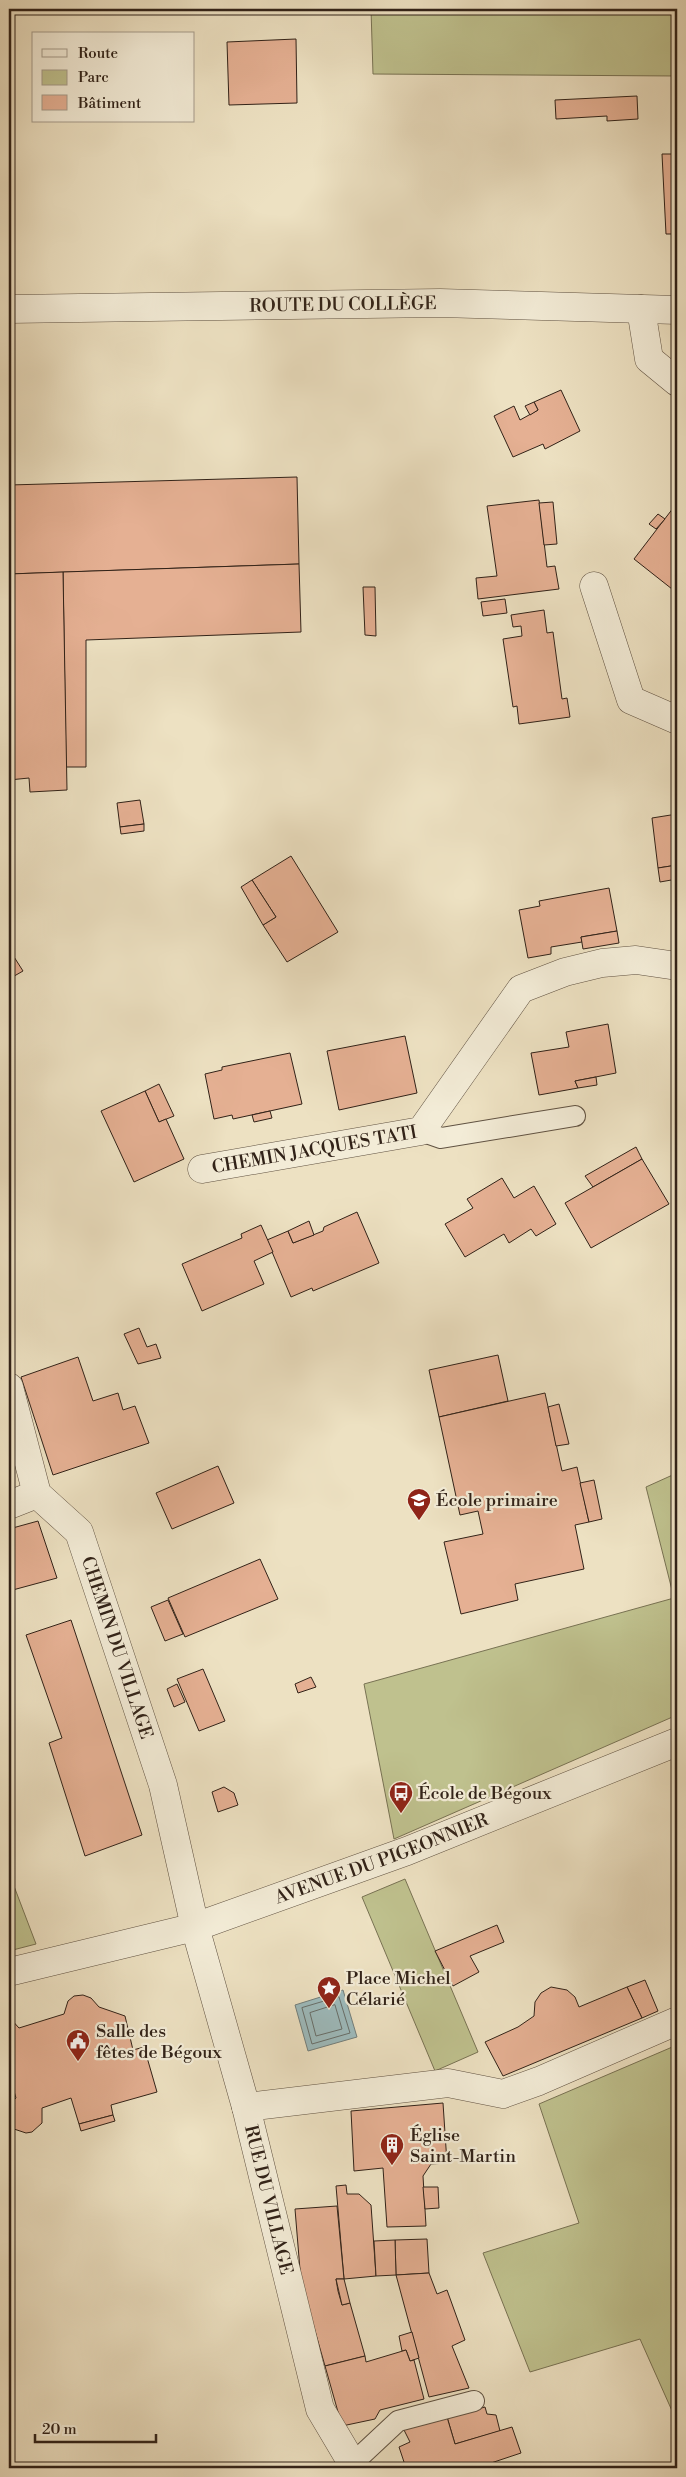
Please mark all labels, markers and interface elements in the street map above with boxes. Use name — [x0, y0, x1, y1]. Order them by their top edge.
legend — [32, 32, 195, 122]
text: Route — [78, 44, 118, 63]
text: Parc — [78, 68, 109, 87]
text: Bâtiment — [77, 94, 142, 113]
street label: ROUTE DU COLLÈGE — [249, 292, 437, 317]
street label: CHEMIN JACQUES TATI — [210, 1120, 419, 1179]
school or university icon: École primaire — [406, 1487, 432, 1521]
place label: École primaire — [436, 1489, 558, 1512]
street label: CHEMIN DU VILLAGE — [76, 1553, 158, 1742]
bus stop icon: École de Bégoux — [388, 1780, 414, 1814]
place label: École de Bégoux — [418, 1782, 552, 1805]
street label: AVENUE DU PIGEONNIER — [271, 1808, 492, 1909]
place label: Place Michel Célarié — [346, 1967, 451, 2011]
place icon: Place Michel Célarié — [316, 1975, 342, 2009]
place label: Salle des fêtes de Bégoux — [96, 2020, 223, 2064]
public building icon: Salle des fêtes de Bégoux — [65, 2028, 91, 2062]
street label: RUE DU VILLAGE — [239, 2123, 298, 2277]
place label: Église Saint-Martin — [410, 2124, 516, 2168]
building icon: Église Saint-Martin — [379, 2132, 405, 2166]
scale bar — [35, 2412, 156, 2444]
text: 20 m — [42, 2420, 77, 2439]

